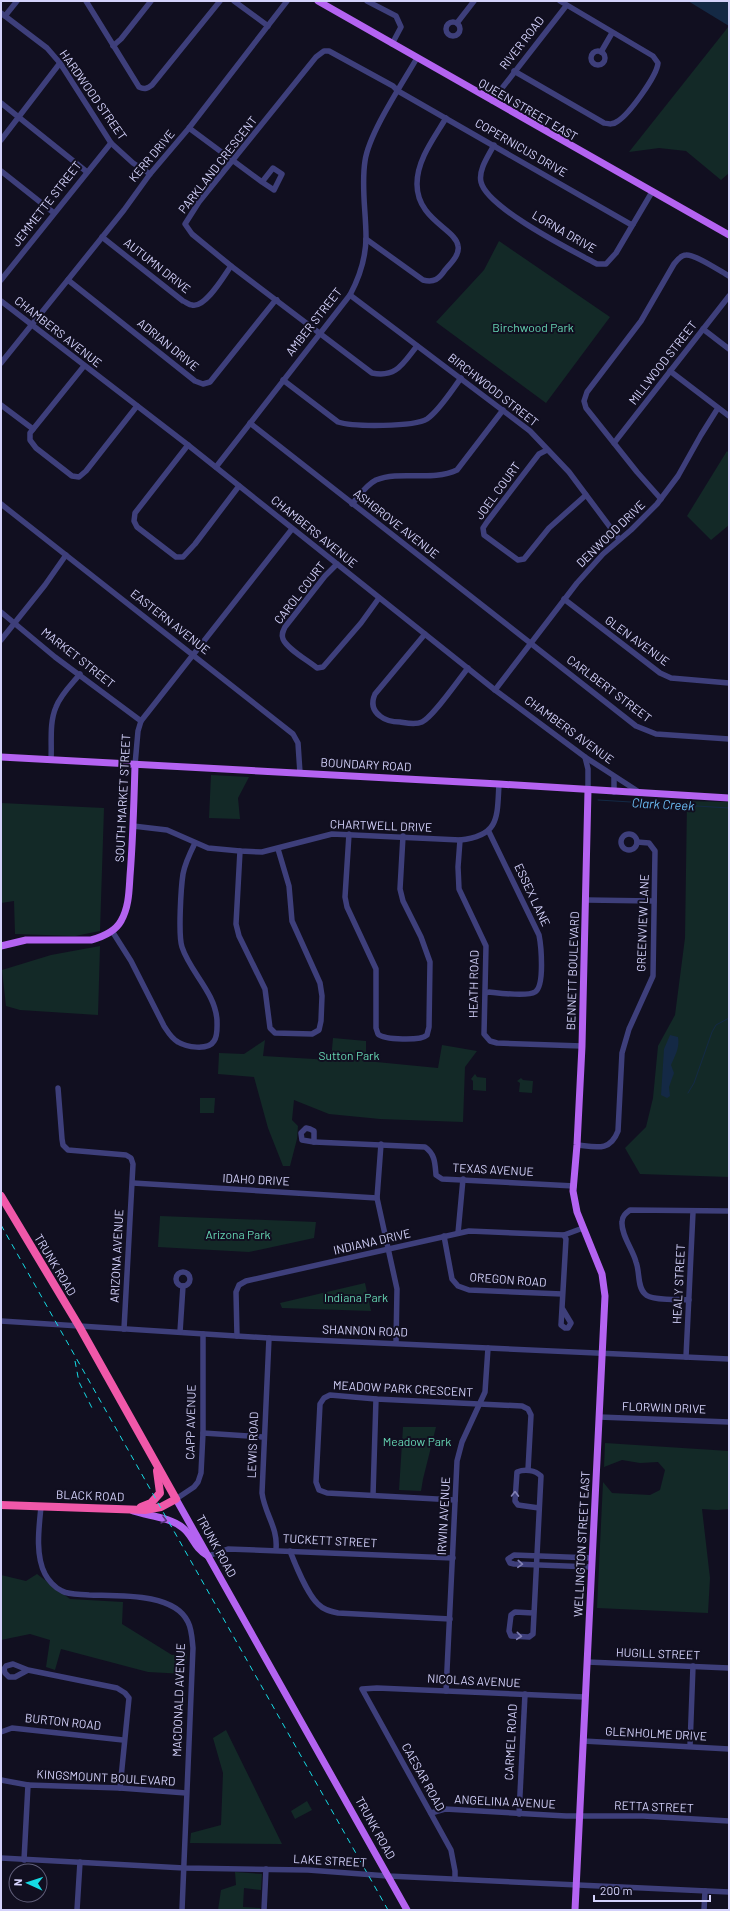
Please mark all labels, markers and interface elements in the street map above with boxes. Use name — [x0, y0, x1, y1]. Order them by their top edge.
street label: RIVER ROAD — [496, 13, 546, 72]
street label: HARDWOOD STREET — [57, 47, 130, 142]
street label: QUEEN STREET EAST — [476, 75, 581, 143]
street label: PARKLAND CRESCENT — [175, 113, 260, 216]
street label: COPERNICUS DRIVE — [473, 115, 570, 179]
street label: KERR DRIVE — [125, 126, 177, 184]
street label: JEMMETTE STREET — [9, 158, 84, 249]
street label: LORNA DRIVE — [530, 207, 599, 255]
street label: AUTUMN DRIVE — [122, 235, 194, 296]
street label: AMBER STREET — [282, 284, 344, 358]
street label: CHAMBERS AVENUE — [12, 293, 105, 370]
street label: ADRIAN DRIVE — [135, 315, 202, 373]
street label: MILLWOOD STREET — [625, 318, 699, 407]
park label: Birchwood Park — [492, 320, 574, 334]
street label: BIRCHWOOD STREET — [446, 350, 542, 429]
street label: JOEL COURT — [472, 459, 523, 522]
street label: ASHGROVE AVENUE — [351, 486, 442, 561]
street label: CHAMBERS AVENUE — [269, 492, 360, 570]
street label: DENWOOD DRIVE — [573, 497, 647, 570]
street label: CAROL COURT — [271, 558, 328, 626]
street label: EASTERN AVENUE — [128, 586, 213, 657]
street label: GLEN AVENUE — [603, 612, 672, 668]
street label: MARKET STREET — [39, 624, 118, 690]
street label: CARLBERT STREET — [565, 652, 655, 725]
street label: CHAMBERS AVENUE — [522, 692, 617, 766]
street label: SOUTH MARKET STREET — [112, 733, 132, 863]
street label: BOUNDARY ROAD — [320, 755, 412, 773]
water label: Clark Creek — [631, 794, 695, 814]
street label: CHARTWELL DRIVE — [330, 816, 432, 834]
street label: ESSEX LANE — [512, 861, 554, 928]
street label: GREENVIEW LANE — [633, 874, 651, 972]
street label: BENNETT BOULEVARD — [563, 911, 581, 1031]
street label: HEATH ROAD — [465, 950, 481, 1018]
park label: Sutton Park — [319, 1048, 380, 1062]
street label: TEXAS AVENUE — [452, 1160, 534, 1178]
street label: IDAHO DRIVE — [222, 1170, 290, 1188]
street label: ARIZONA AVENUE — [107, 1209, 125, 1303]
street label: INDIANA DRIVE — [332, 1225, 412, 1257]
park label: Arizona Park — [205, 1227, 271, 1241]
street label: TRUNK ROAD — [32, 1231, 80, 1298]
street label: HEALY STREET — [669, 1243, 687, 1324]
street label: OREGON ROAD — [469, 1269, 547, 1289]
park label: Indiana Park — [324, 1290, 388, 1304]
street label: SHANNON ROAD — [322, 1322, 408, 1338]
street label: MEADOW PARK CRESCENT — [333, 1377, 474, 1399]
street label: CAPP AVENUE — [182, 1384, 198, 1460]
street label: FLORWIN DRIVE — [622, 1399, 706, 1415]
street label: LEWIS ROAD — [244, 1411, 260, 1479]
park label: Meadow Park — [383, 1434, 451, 1448]
street label: WELLINGTON STREET EAST — [570, 1470, 592, 1617]
street label: IRWIN AVENUE — [434, 1476, 452, 1556]
street label: BLACK ROAD — [56, 1487, 125, 1503]
one-way arrow — [511, 1491, 519, 1497]
street label: TRUNK ROAD — [194, 1512, 240, 1579]
one-way arrow — [161, 1515, 168, 1524]
street label: TUCKETT STREET — [282, 1531, 378, 1549]
one-way arrow — [517, 1560, 523, 1568]
one-way arrow — [516, 1632, 522, 1641]
street label: MACDONALD AVENUE — [169, 1643, 187, 1757]
street label: HUGILL STREET — [616, 1645, 701, 1661]
street label: NICOLAS AVENUE — [427, 1671, 521, 1689]
street label: CARMEL ROAD — [501, 1703, 519, 1780]
street label: BURTON ROAD — [24, 1710, 102, 1732]
street label: GLENHOLME DRIVE — [605, 1723, 707, 1743]
street label: CAESAR ROAD — [399, 1740, 448, 1813]
street label: KINGSMOUNT BOULEVARD — [36, 1766, 176, 1788]
street label: ANGELINA AVENUE — [454, 1791, 556, 1811]
street label: TRUNK ROAD — [353, 1794, 399, 1861]
street label: RETTA STREET — [614, 1798, 694, 1814]
street label: LAKE STREET — [293, 1851, 367, 1869]
north arrow — [8, 1863, 48, 1903]
scale bar — [594, 1877, 710, 1903]
text: N — [11, 1878, 24, 1886]
text: 200 m — [600, 1883, 632, 1897]

